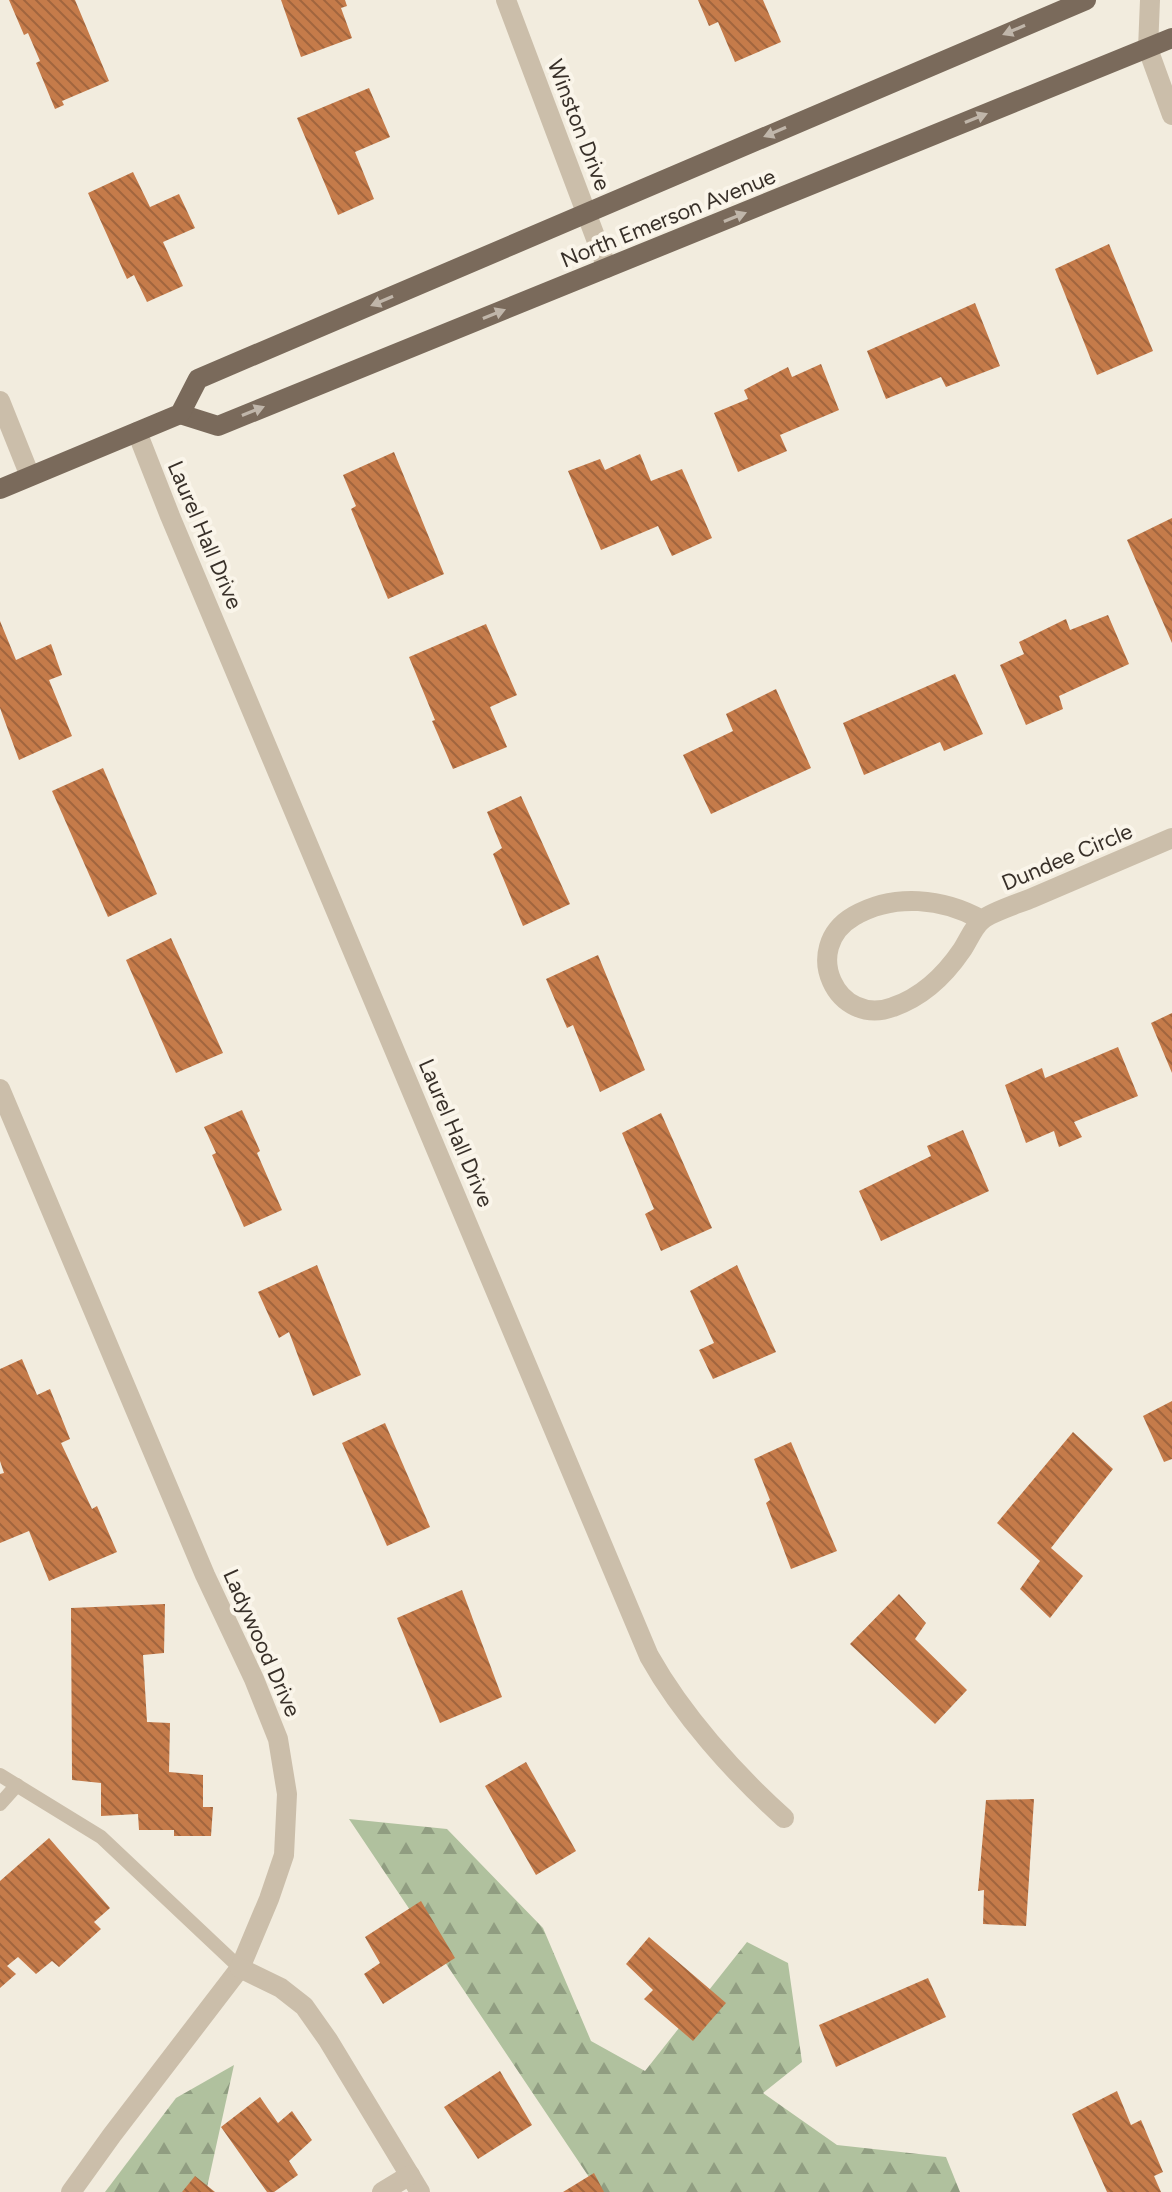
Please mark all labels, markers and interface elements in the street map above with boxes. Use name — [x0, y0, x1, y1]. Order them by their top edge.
one-way arrow — [1002, 24, 1026, 37]
street label: Winston Drive — [542, 56, 616, 194]
one-way arrow — [964, 112, 988, 125]
one-way arrow — [763, 126, 787, 139]
street label: North Emerson Avenue — [557, 162, 779, 274]
one-way arrow — [723, 210, 747, 223]
one-way arrow — [370, 294, 394, 307]
one-way arrow — [482, 307, 506, 320]
one-way arrow — [241, 405, 265, 418]
street label: Laurel Hall Drive — [162, 457, 248, 613]
street label: Dundee Circle — [998, 817, 1136, 897]
street label: Laurel Hall Drive — [413, 1055, 499, 1211]
street label: Ladywood Drive — [217, 1565, 307, 1721]

